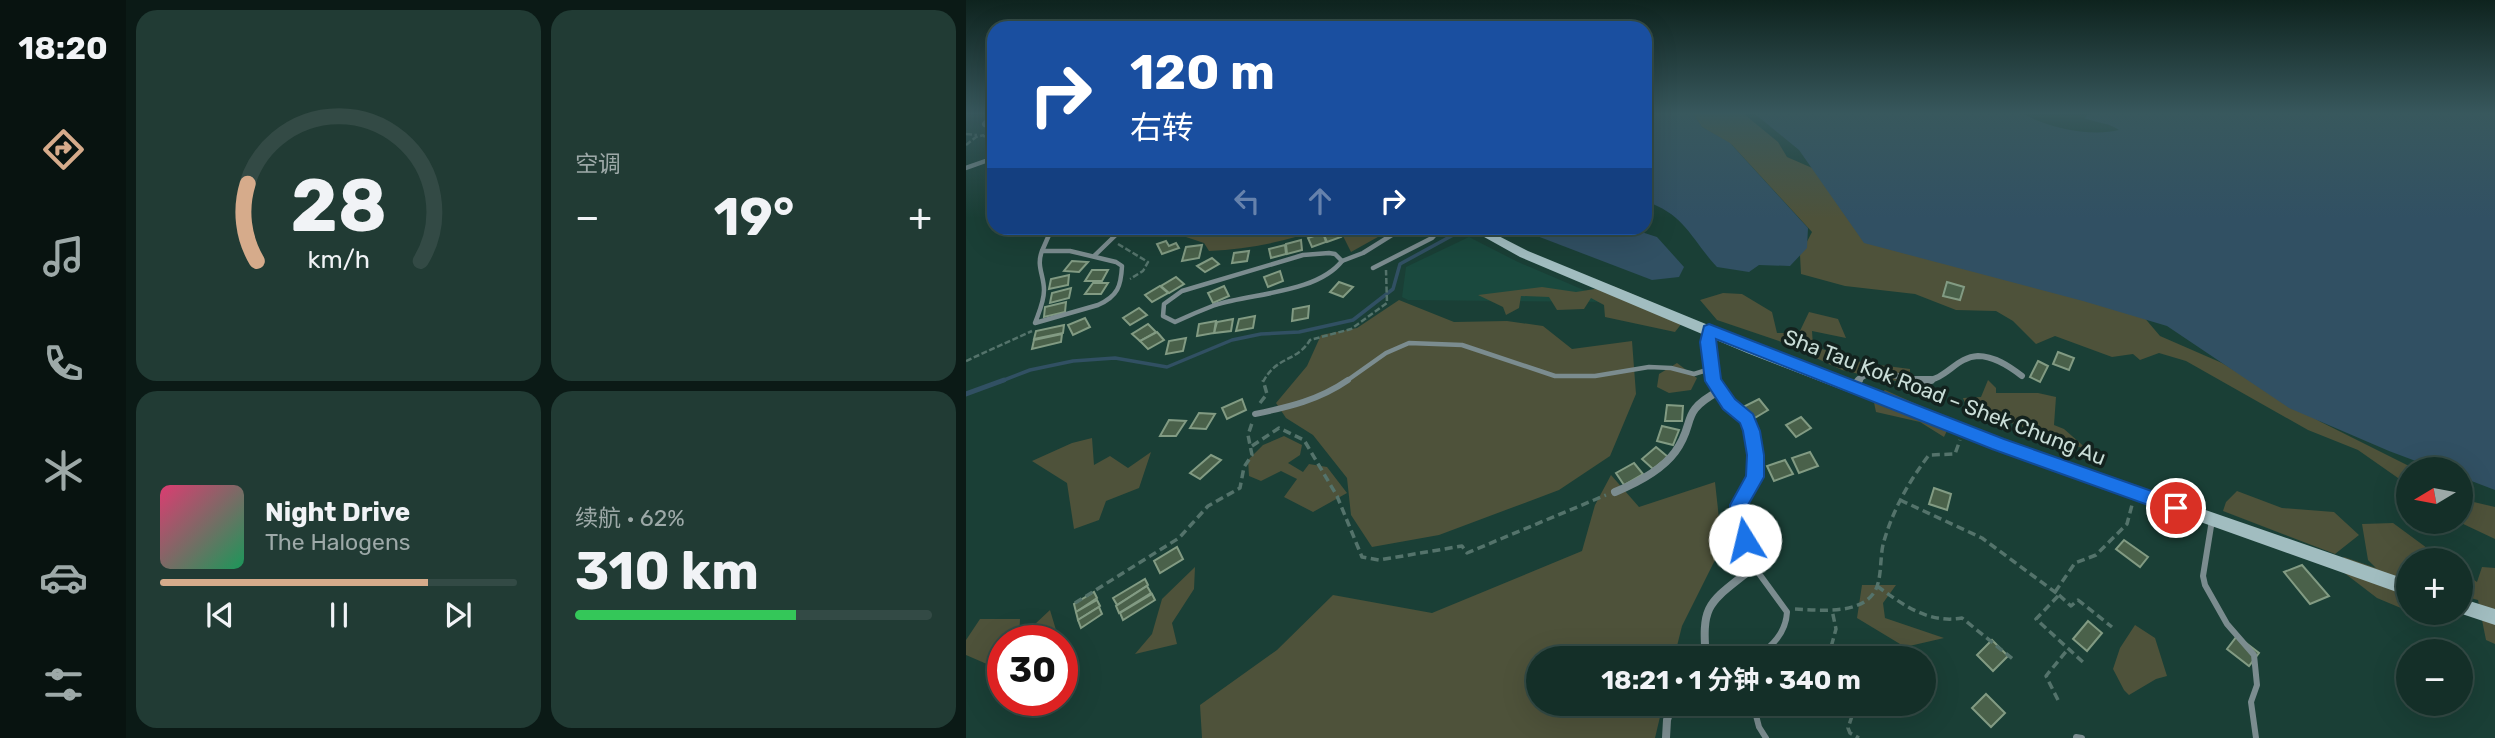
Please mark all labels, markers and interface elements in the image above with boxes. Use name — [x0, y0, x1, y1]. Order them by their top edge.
text: 18:20 — [18, 29, 108, 67]
text: 120 m — [1130, 43, 1275, 101]
icon: right — [1015, 49, 1106, 140]
text: 右转 — [1130, 109, 1194, 147]
icon: directions — [39, 125, 88, 174]
text: 空调 — [575, 150, 621, 178]
text: 28 — [290, 164, 387, 250]
icon: left — [1228, 182, 1266, 220]
icon: ahead — [1301, 182, 1339, 220]
icon: right — [1374, 182, 1412, 220]
text: 19° — [714, 186, 794, 248]
text: − — [575, 194, 600, 240]
text: + — [908, 194, 932, 240]
icon: music — [39, 232, 88, 281]
text: km/h — [307, 245, 370, 274]
street label: Sha Tau Kok Road – Shek Chung Au — [1780, 324, 2110, 470]
icon: phone — [39, 339, 88, 388]
icon: climate — [39, 446, 88, 495]
north arrow — [2396, 457, 2473, 534]
map controls — [2396, 457, 2473, 716]
pin — [2146, 478, 2206, 538]
icon: arrive — [2157, 489, 2195, 527]
text: Night Drive — [265, 497, 410, 528]
position arrow — [1708, 503, 1782, 577]
text: 续航 · 62% — [575, 504, 685, 532]
text: The Halogens — [265, 528, 411, 556]
text: 310 km — [575, 540, 759, 602]
button: + — [2396, 548, 2473, 625]
icon: car — [39, 553, 88, 602]
icon: previous — [201, 596, 239, 634]
icon: pause — [320, 596, 358, 634]
icon: next — [439, 596, 477, 634]
speed limit sign: 30 — [987, 625, 1078, 716]
button: − — [2396, 639, 2473, 716]
icon: filters — [39, 660, 88, 709]
text: 18:21 · 1 分钟 · 340 m — [1601, 665, 1861, 696]

